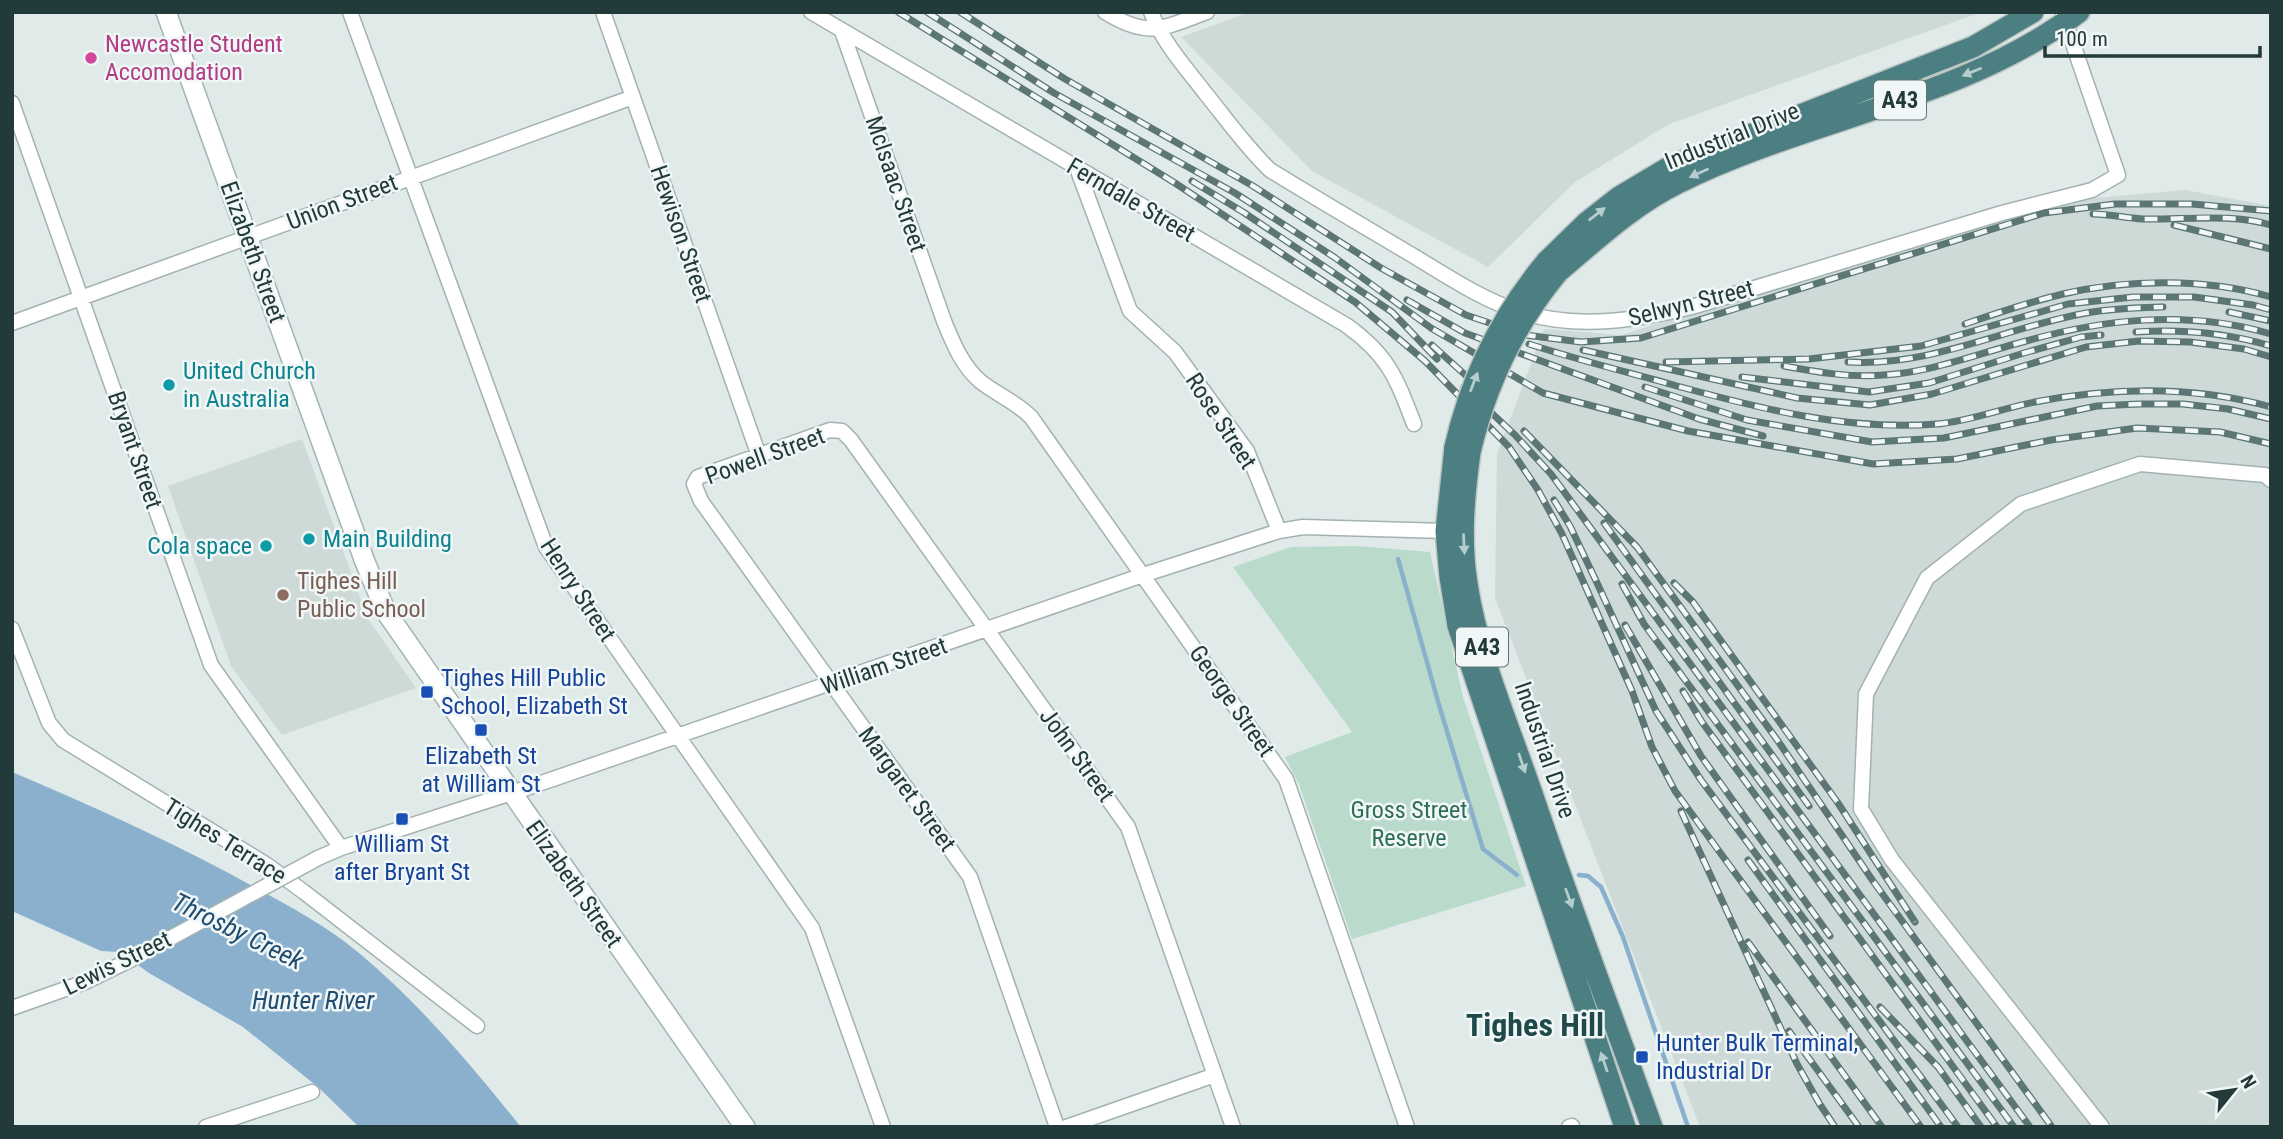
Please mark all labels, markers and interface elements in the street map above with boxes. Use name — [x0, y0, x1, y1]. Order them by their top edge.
scale bar — [2045, 14, 2260, 58]
text: 100 m — [2056, 27, 2108, 51]
place label: Newcastle Student Accomodation — [105, 30, 283, 86]
marker: Newcastle Student Accomodation — [83, 50, 99, 66]
one-way arrow — [1962, 67, 1983, 78]
road number: A43 — [1874, 80, 1926, 120]
street label: Industrial Drive — [1661, 96, 1803, 176]
street label: McIsaac Street — [860, 112, 932, 256]
street label: Ferndale Street — [1062, 152, 1200, 248]
street label: Hewison Street — [644, 162, 718, 306]
street label: Union Street — [283, 168, 401, 236]
one-way arrow — [1689, 168, 1710, 179]
street label: Elizabeth Street — [214, 177, 292, 327]
one-way arrow — [1587, 207, 1605, 222]
street label: Selwyn Street — [1625, 274, 1757, 332]
place label: United Church in Australia — [183, 357, 316, 413]
street label: Rose Street — [1180, 368, 1262, 474]
one-way arrow — [1469, 371, 1480, 392]
marker: United Church in Australia — [161, 377, 177, 393]
street label: Bryant Street — [102, 388, 168, 512]
street label: Powell Street — [702, 422, 828, 490]
place label: Main Building — [323, 525, 452, 553]
marker: Main Building — [301, 531, 317, 547]
place label: Cola space — [147, 532, 252, 560]
street label: Henry Street — [534, 533, 622, 647]
one-way arrow — [1458, 533, 1469, 555]
marker: Cola space — [258, 538, 274, 554]
place label: Tighes Hill Public School — [297, 567, 426, 623]
marker: Tighes Hill Public School — [275, 587, 291, 603]
road number: A43 — [1456, 628, 1508, 666]
street label: William Street — [817, 631, 951, 701]
street label: George Street — [1183, 640, 1281, 762]
place label: Tighes Hill Public School, Elizabeth St — [441, 664, 628, 720]
street label: Industrial Drive — [1509, 678, 1581, 822]
marker: Tighes Hill Public School, Elizabeth St — [419, 684, 435, 700]
street label: John Street — [1034, 703, 1120, 807]
street label: Margaret Street — [852, 721, 962, 857]
marker: Elizabeth St at William St — [473, 722, 489, 738]
place label: Elizabeth St at William St — [421, 742, 541, 798]
one-way arrow — [1517, 753, 1528, 774]
street label: Tighes Terrace — [159, 792, 291, 890]
park label: Gross Street Reserve — [1351, 796, 1467, 852]
marker: William St after Bryant St — [394, 811, 410, 827]
street label: Elizabeth Street — [520, 815, 628, 953]
place label: William St after Bryant St — [334, 830, 470, 886]
water label: Throsby Creek — [167, 886, 309, 976]
one-way arrow — [1564, 887, 1575, 908]
street label: Lewis Street — [59, 925, 175, 1001]
water label: Hunter River — [252, 985, 375, 1015]
district label: Tighes Hill — [1466, 1006, 1604, 1044]
place label: Hunter Bulk Terminal, Industrial Dr — [1656, 1029, 1858, 1085]
marker: Hunter Bulk Terminal, Industrial Dr — [1634, 1049, 1650, 1065]
one-way arrow — [1598, 1051, 1608, 1072]
north arrow — [2199, 1055, 2269, 1125]
text: N — [2235, 1071, 2261, 1093]

